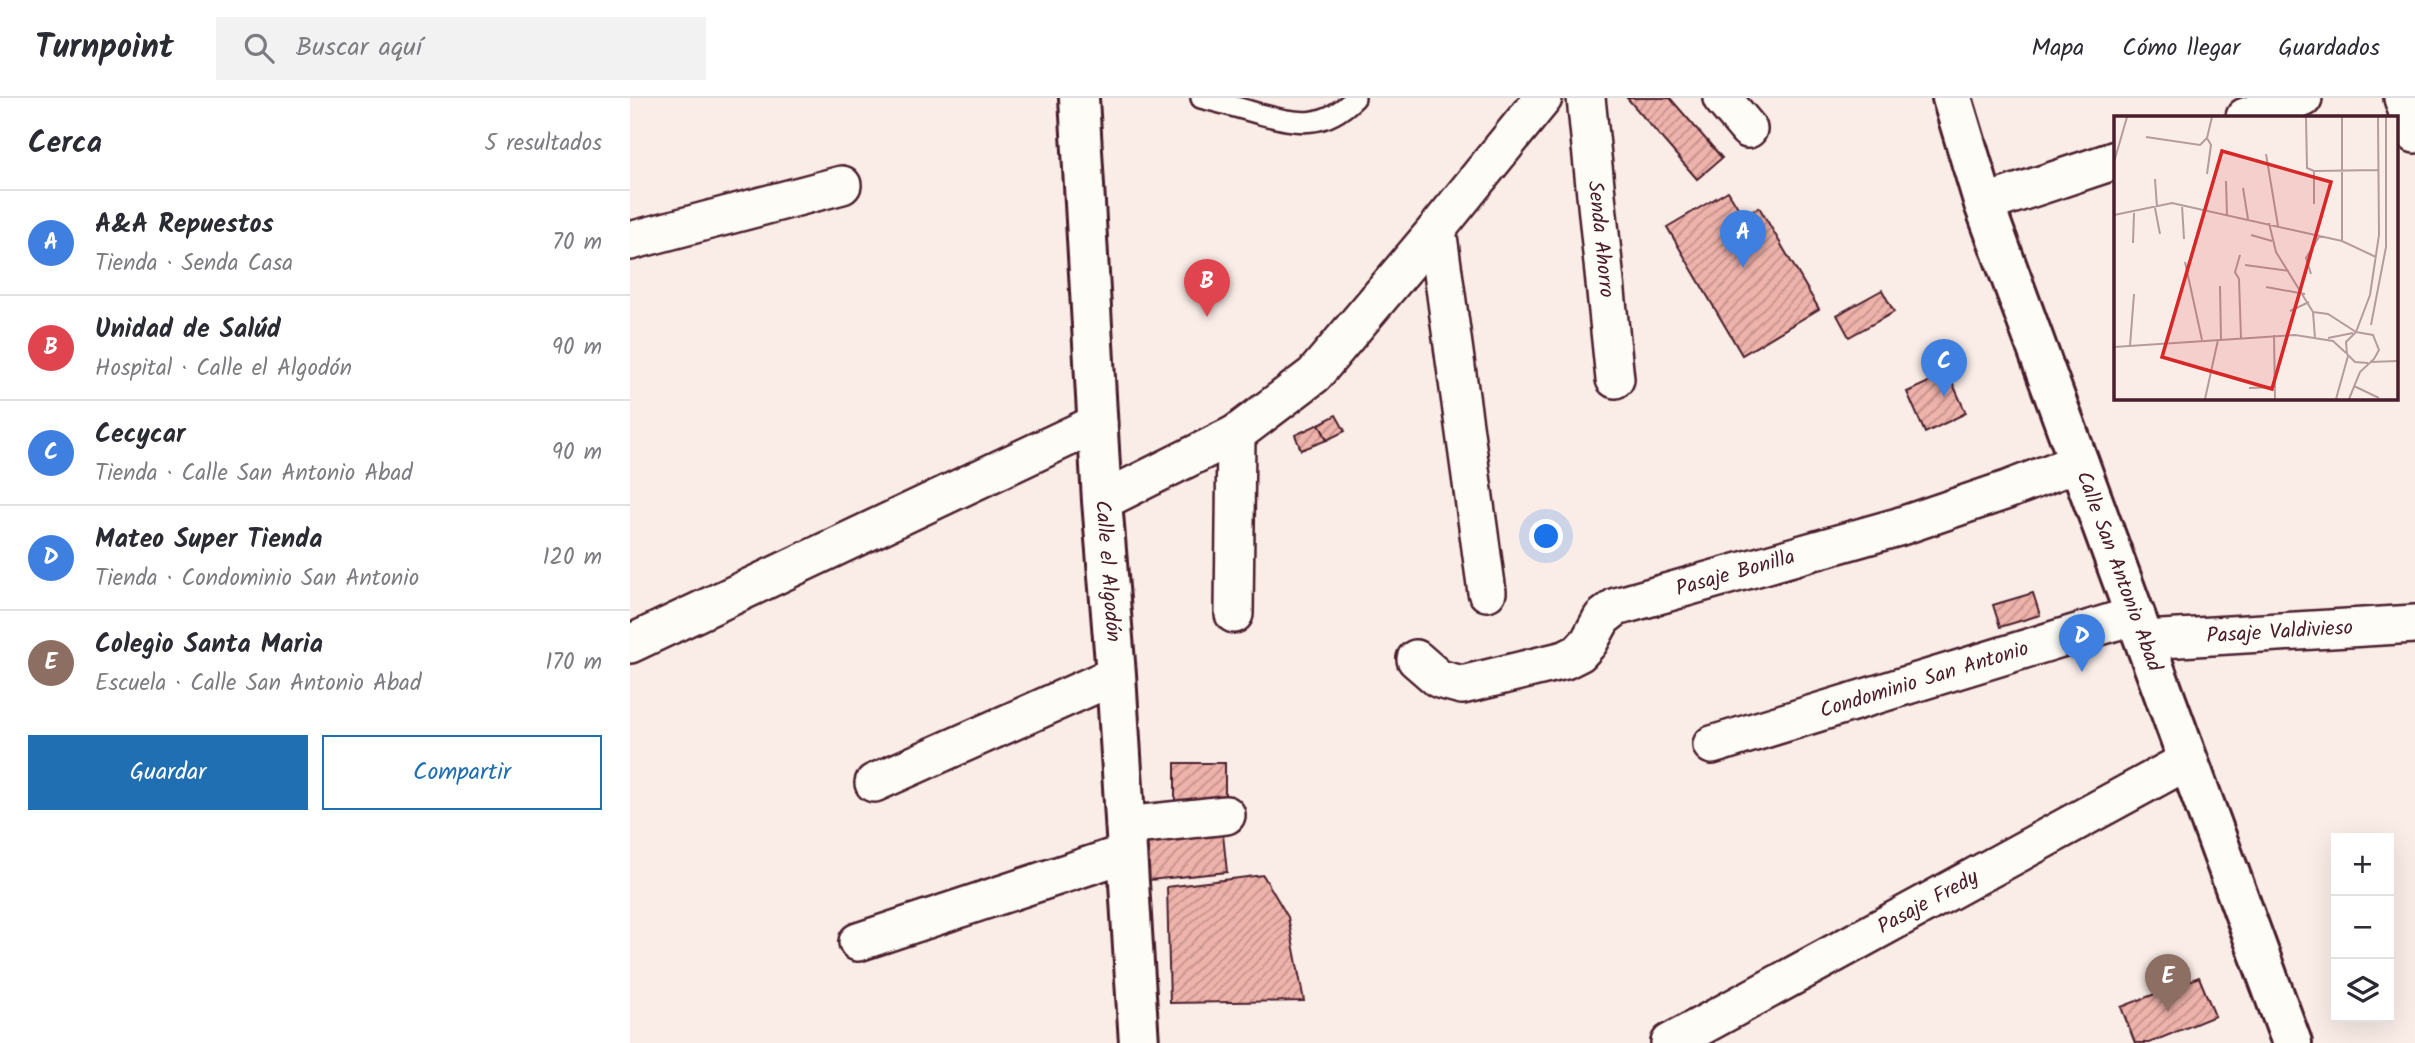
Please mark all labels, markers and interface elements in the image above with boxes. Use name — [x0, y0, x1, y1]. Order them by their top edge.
search box — [216, 17, 706, 80]
text: Turnpoint — [35, 22, 174, 75]
text: Buscar aquí — [296, 27, 422, 69]
icon: search — [240, 29, 278, 67]
text: Mapa — [2031, 29, 2084, 68]
text: Cómo llegar — [2122, 29, 2240, 68]
text: Guardados — [2278, 29, 2380, 68]
inset map — [2114, 116, 2398, 399]
text: Cerca — [28, 120, 102, 168]
text: 5 resultados — [485, 126, 602, 162]
street label: Senda Ahorro — [1578, 179, 1623, 299]
text: A&A Repuestos — [95, 204, 274, 246]
pin: A — [1720, 210, 1766, 268]
text: A — [44, 225, 58, 261]
text: 70 m — [552, 225, 602, 261]
text: Tienda · Senda Casa — [95, 246, 293, 282]
pin: B — [1184, 259, 1230, 317]
text: Unidad de Salúd — [95, 309, 281, 351]
text: B — [44, 330, 58, 366]
text: 90 m — [552, 330, 602, 366]
pin: C — [1921, 339, 1967, 397]
text: Hospital · Calle el Algodón — [95, 351, 352, 387]
text: Cecycar — [95, 414, 185, 456]
text: C — [44, 435, 58, 471]
text: 90 m — [552, 435, 602, 471]
text: Tienda · Calle San Antonio Abad — [95, 456, 413, 492]
street label: Calle San Antonio Abad — [2067, 466, 2171, 677]
street label: Calle el Algodón — [1085, 499, 1130, 643]
text: Mateo Super Tienda — [95, 519, 323, 561]
your location — [1529, 519, 1563, 553]
text: D — [43, 540, 59, 576]
text: 120 m — [542, 540, 602, 576]
street label: Pasaje Bonilla — [1672, 541, 1799, 606]
text: Tienda · Condominio San Antonio — [95, 561, 419, 597]
street label: Pasaje Valdivieso — [2206, 611, 2354, 653]
pin: D — [2059, 614, 2105, 672]
text: Colegio Santa Maria — [95, 624, 323, 666]
street label: Condominio San Antonio — [1816, 632, 2033, 728]
text: E — [45, 645, 57, 681]
text: 170 m — [545, 645, 602, 681]
text: Escuela · Calle San Antonio Abad — [95, 666, 421, 702]
button: Guardar — [28, 735, 308, 810]
button: Compartir — [322, 735, 602, 810]
map controls — [2331, 833, 2394, 1022]
button: + — [2331, 833, 2394, 896]
street label: Pasaje Fredy — [1871, 861, 1985, 943]
button: − — [2331, 896, 2394, 959]
pin: E — [2145, 954, 2191, 1012]
button: layers — [2331, 959, 2394, 1022]

